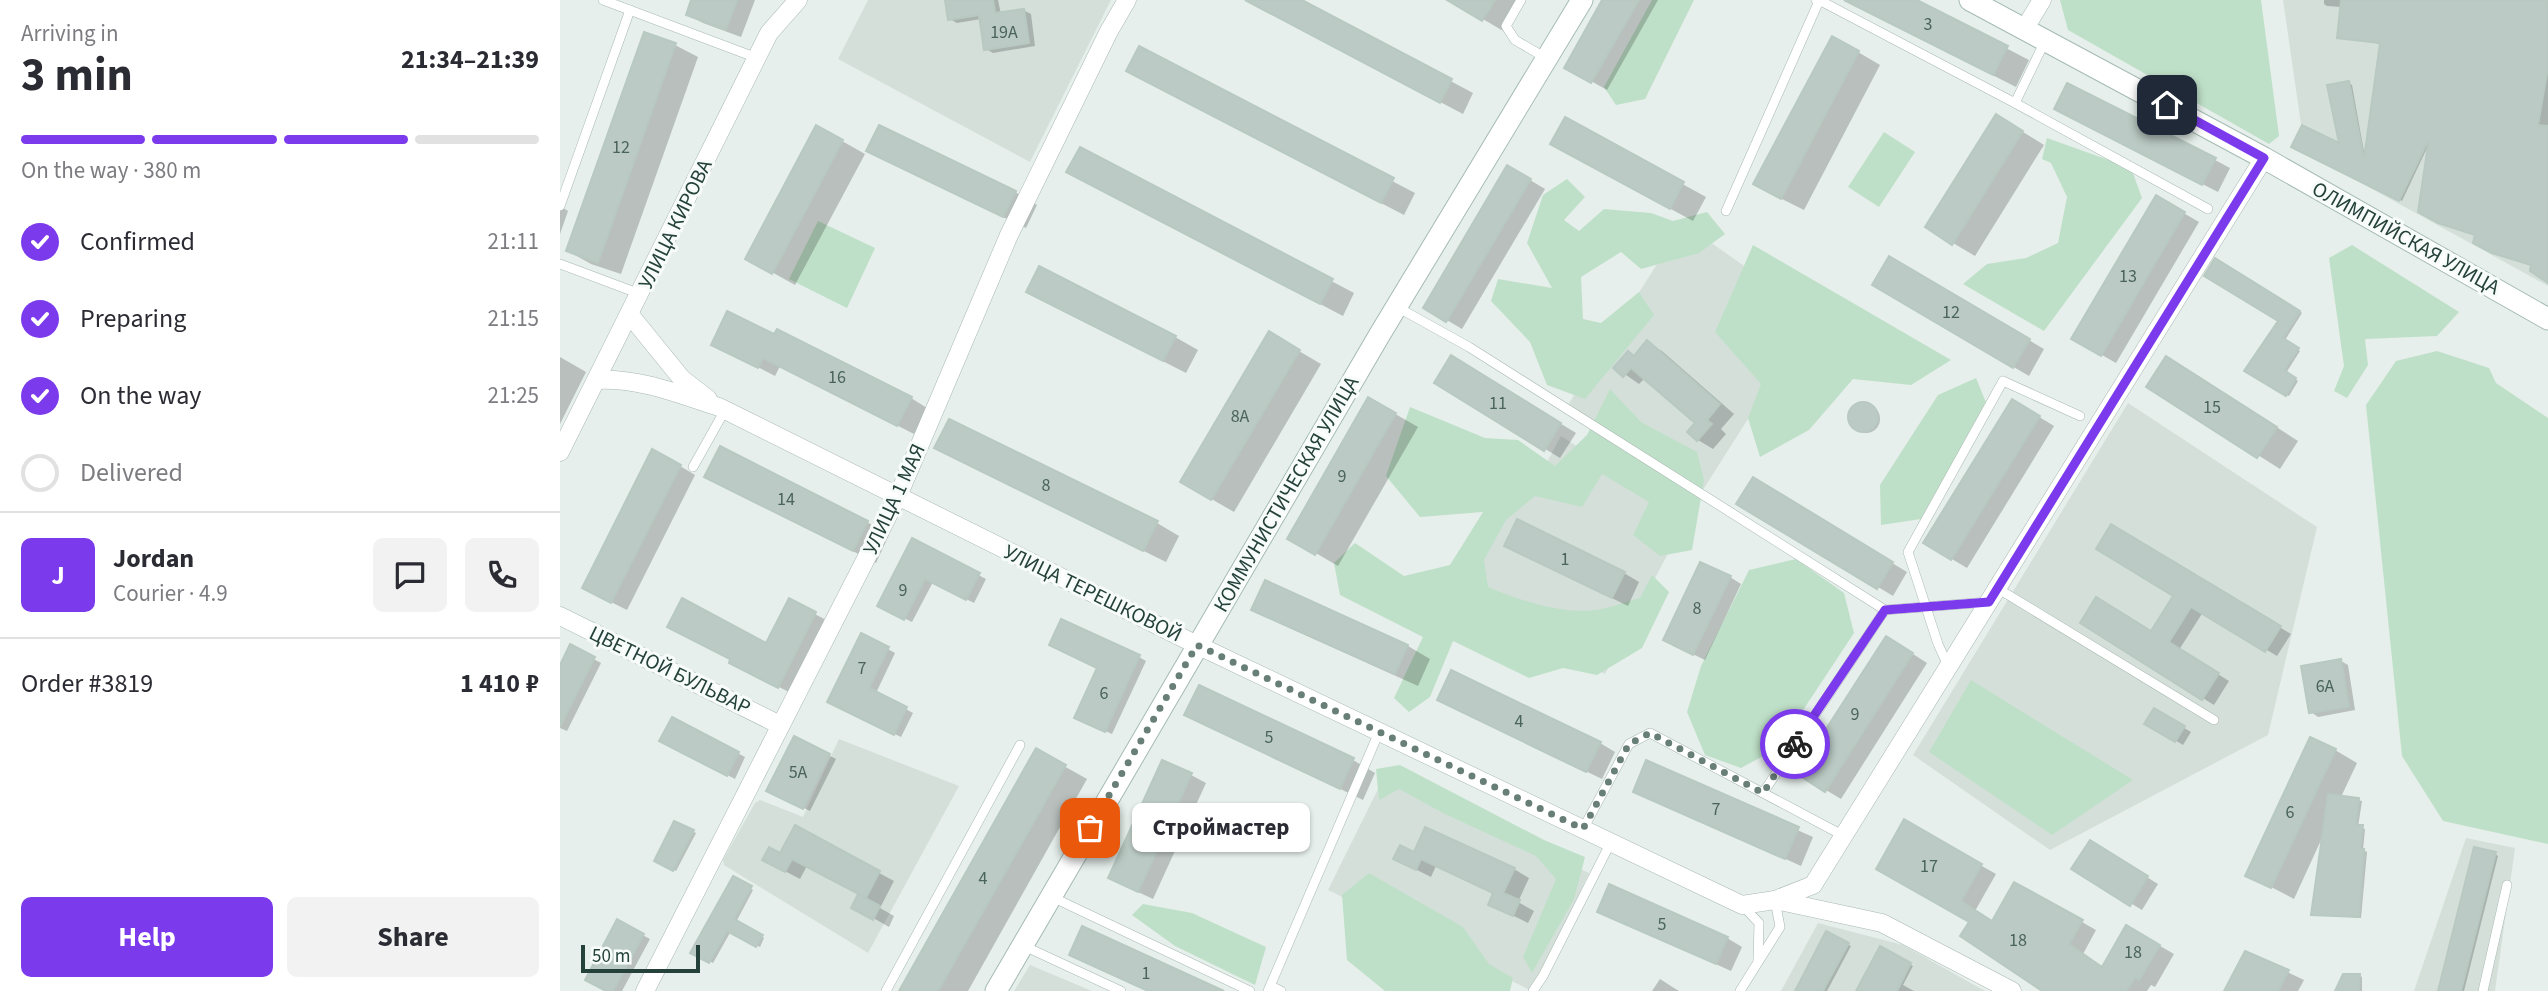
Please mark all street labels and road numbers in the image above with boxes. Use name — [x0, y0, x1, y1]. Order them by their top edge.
street label: УЛИЦА КИРОВА — [631, 153, 720, 294]
street label: ОЛИМПИЙСКАЯ УЛИЦА — [2307, 174, 2506, 302]
street label: КОММУНИСТИЧЕСКАЯ УЛИЦА — [1206, 370, 1366, 618]
street label: УЛИЦА 1 МАЯ — [855, 439, 933, 559]
street label: УЛИЦА ТЕРЕШКОВОЙ — [999, 537, 1187, 649]
street label: ЦВЕТНОЙ БУЛЬВАР — [584, 618, 756, 722]

